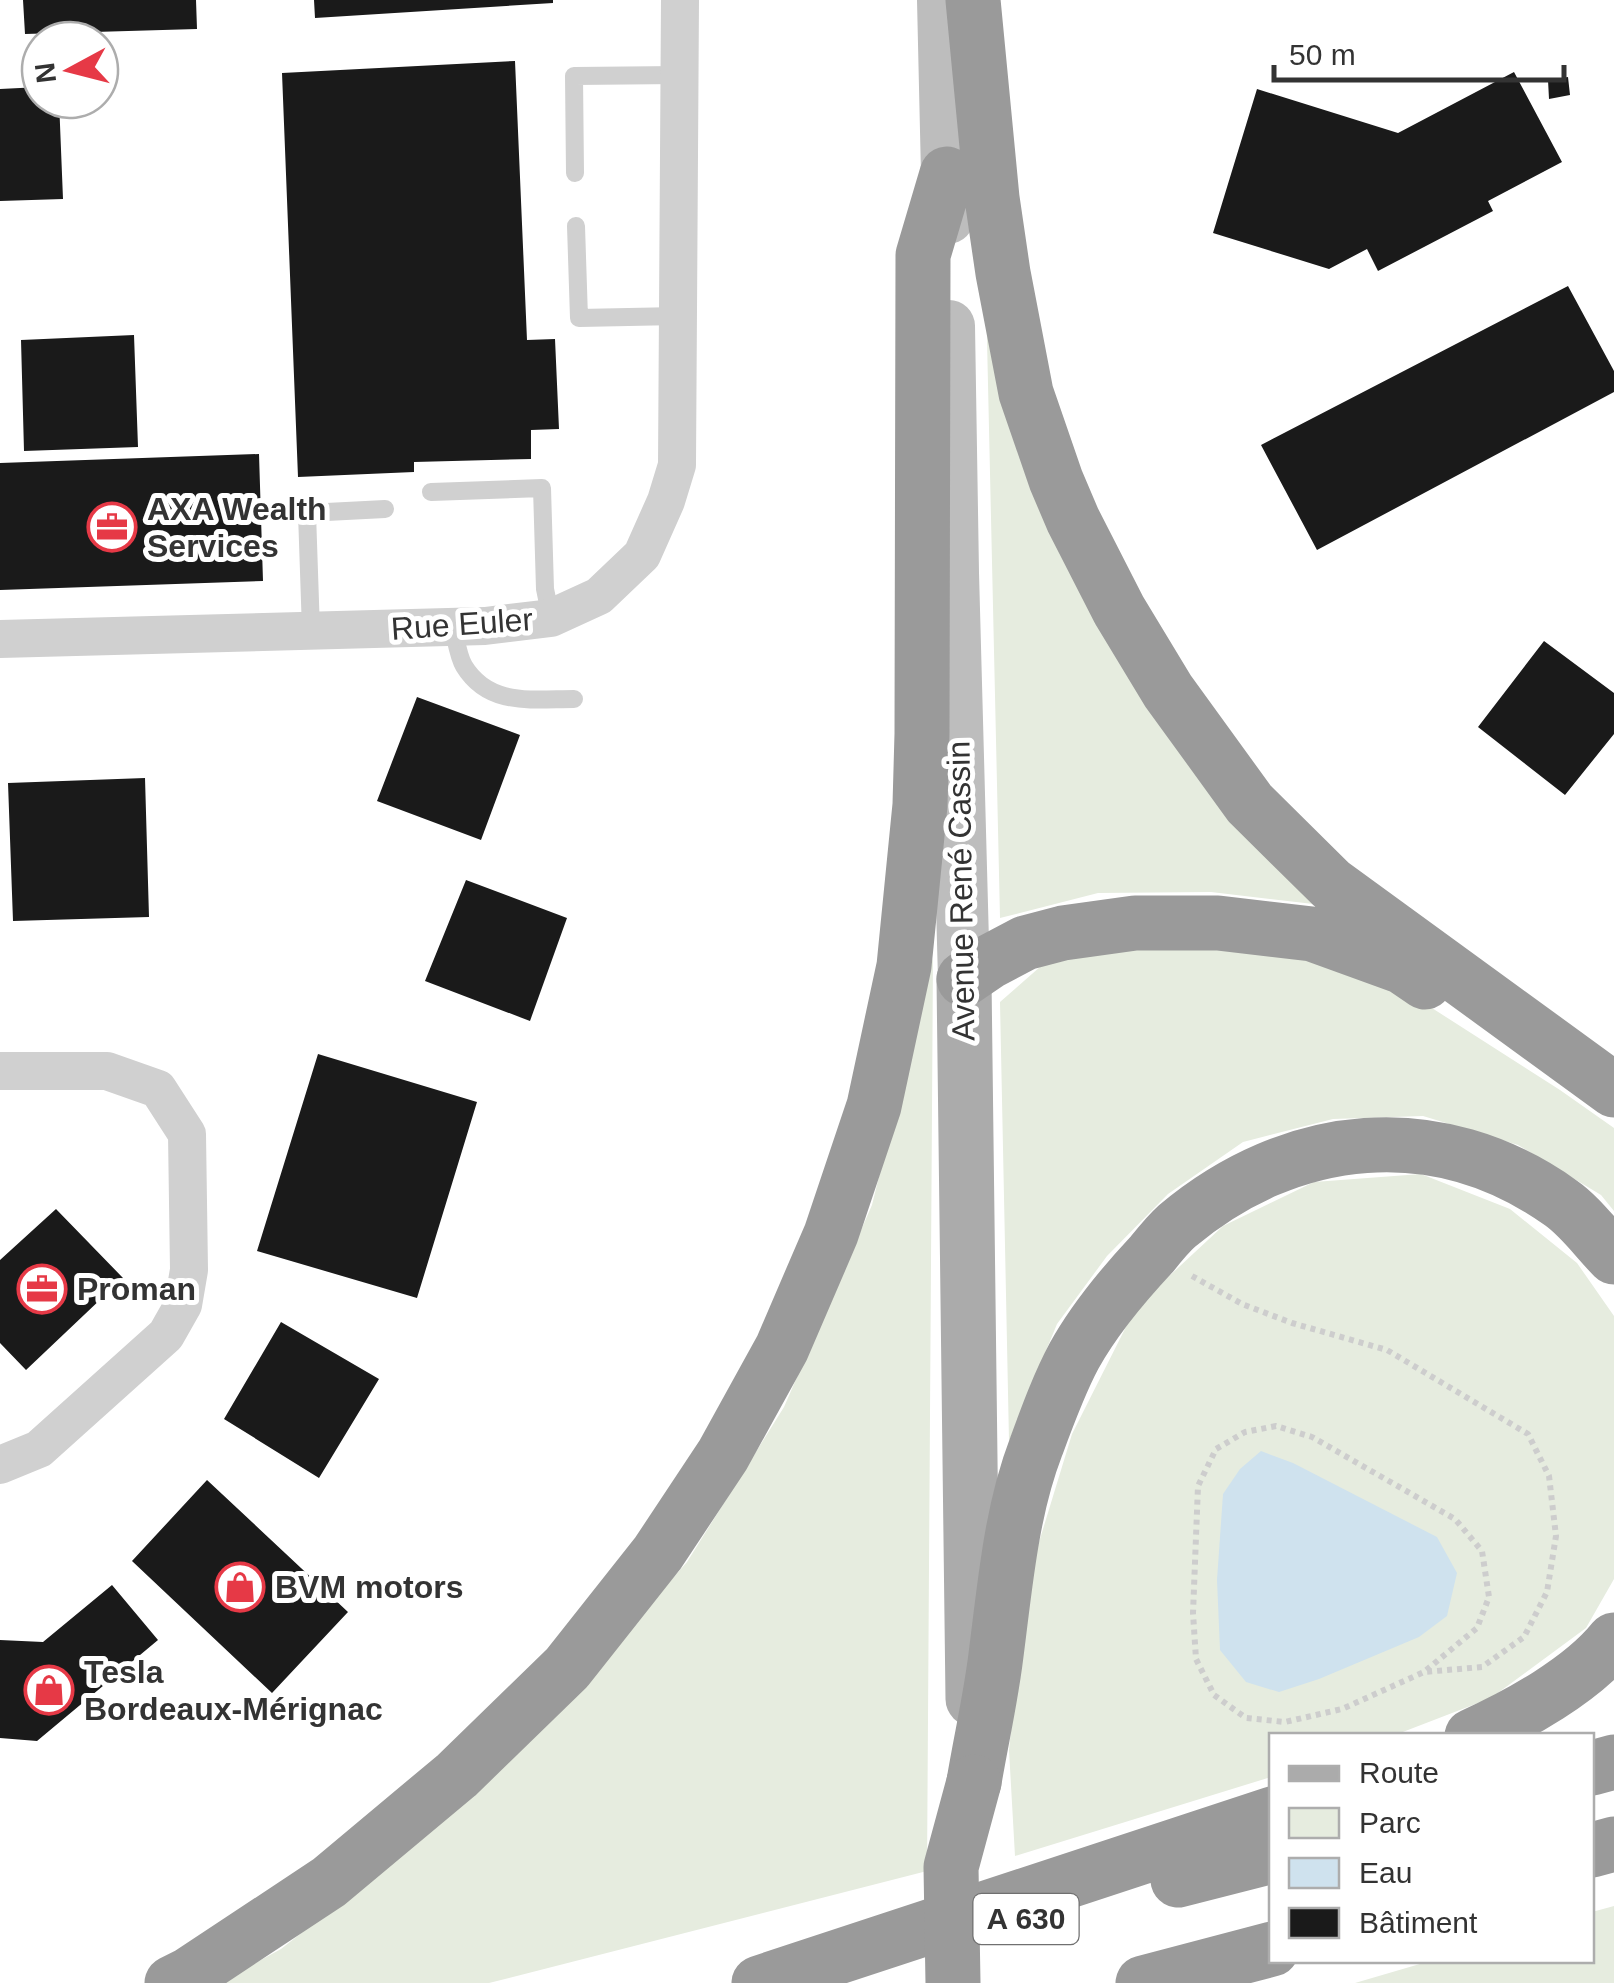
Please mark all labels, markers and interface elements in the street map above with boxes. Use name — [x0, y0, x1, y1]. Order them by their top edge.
north arrow — [20, 20, 120, 120]
scale bar — [1274, 20, 1564, 82]
text: 50 m — [1289, 38, 1356, 71]
text: N — [29, 61, 62, 85]
place label: AXA Wealth Services — [147, 491, 327, 564]
office icon: AXA Wealth Services — [86, 501, 138, 553]
street label: Rue Euler — [390, 601, 535, 647]
street label: Avenue René Cassin — [940, 741, 982, 1041]
office icon: Proman — [16, 1263, 68, 1315]
place label: Proman — [77, 1271, 196, 1307]
shop icon: BVM motors — [214, 1561, 266, 1613]
place label: BVM motors — [275, 1569, 463, 1605]
place label: Tesla Bordeaux-Mérignac — [84, 1654, 383, 1727]
shop icon: Tesla Bordeaux-Mérignac — [23, 1664, 75, 1716]
legend — [1269, 1733, 1594, 1963]
text: Route — [1359, 1756, 1439, 1789]
text: Parc — [1359, 1806, 1421, 1839]
text: Eau — [1359, 1856, 1412, 1889]
road number: A 630 — [974, 1894, 1078, 1944]
text: Bâtiment — [1359, 1906, 1478, 1939]

